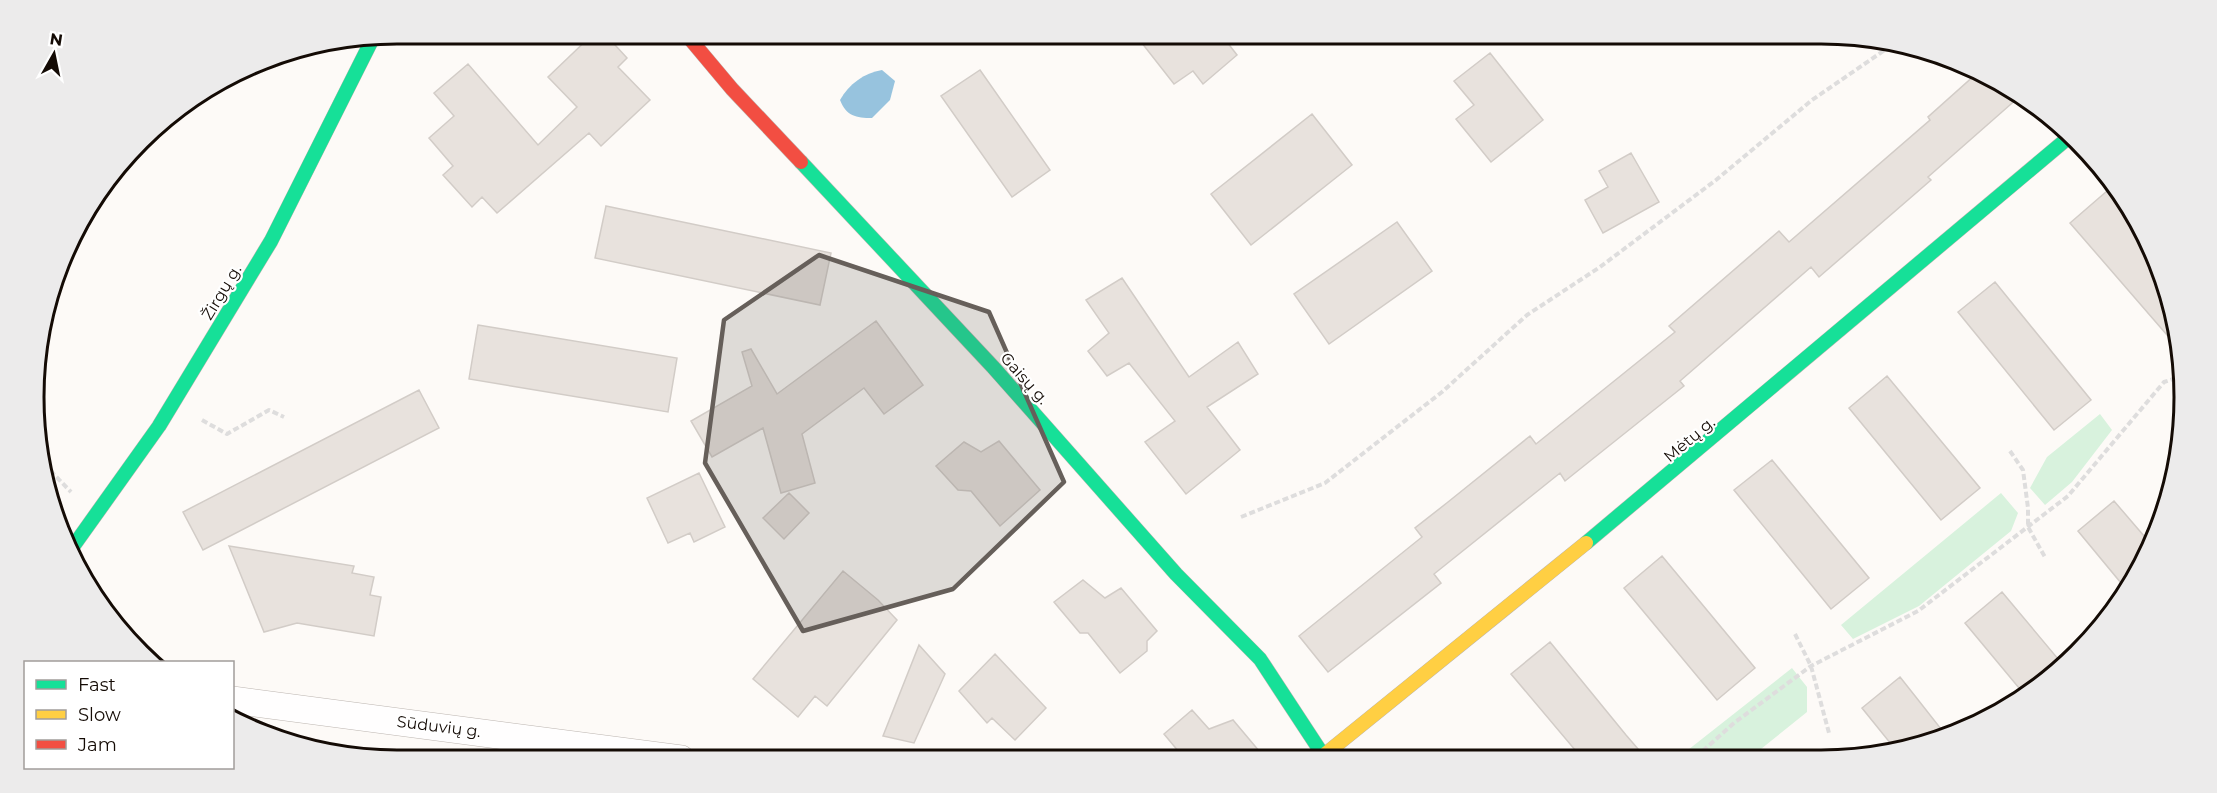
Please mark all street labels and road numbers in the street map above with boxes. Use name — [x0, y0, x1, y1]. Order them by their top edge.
street label: Žirgų g. — [198, 261, 245, 323]
street label: Gaisų g. — [996, 348, 1053, 408]
street label: Mėtų g. — [1660, 413, 1719, 466]
street label: Sūduvių g. — [396, 712, 482, 741]

